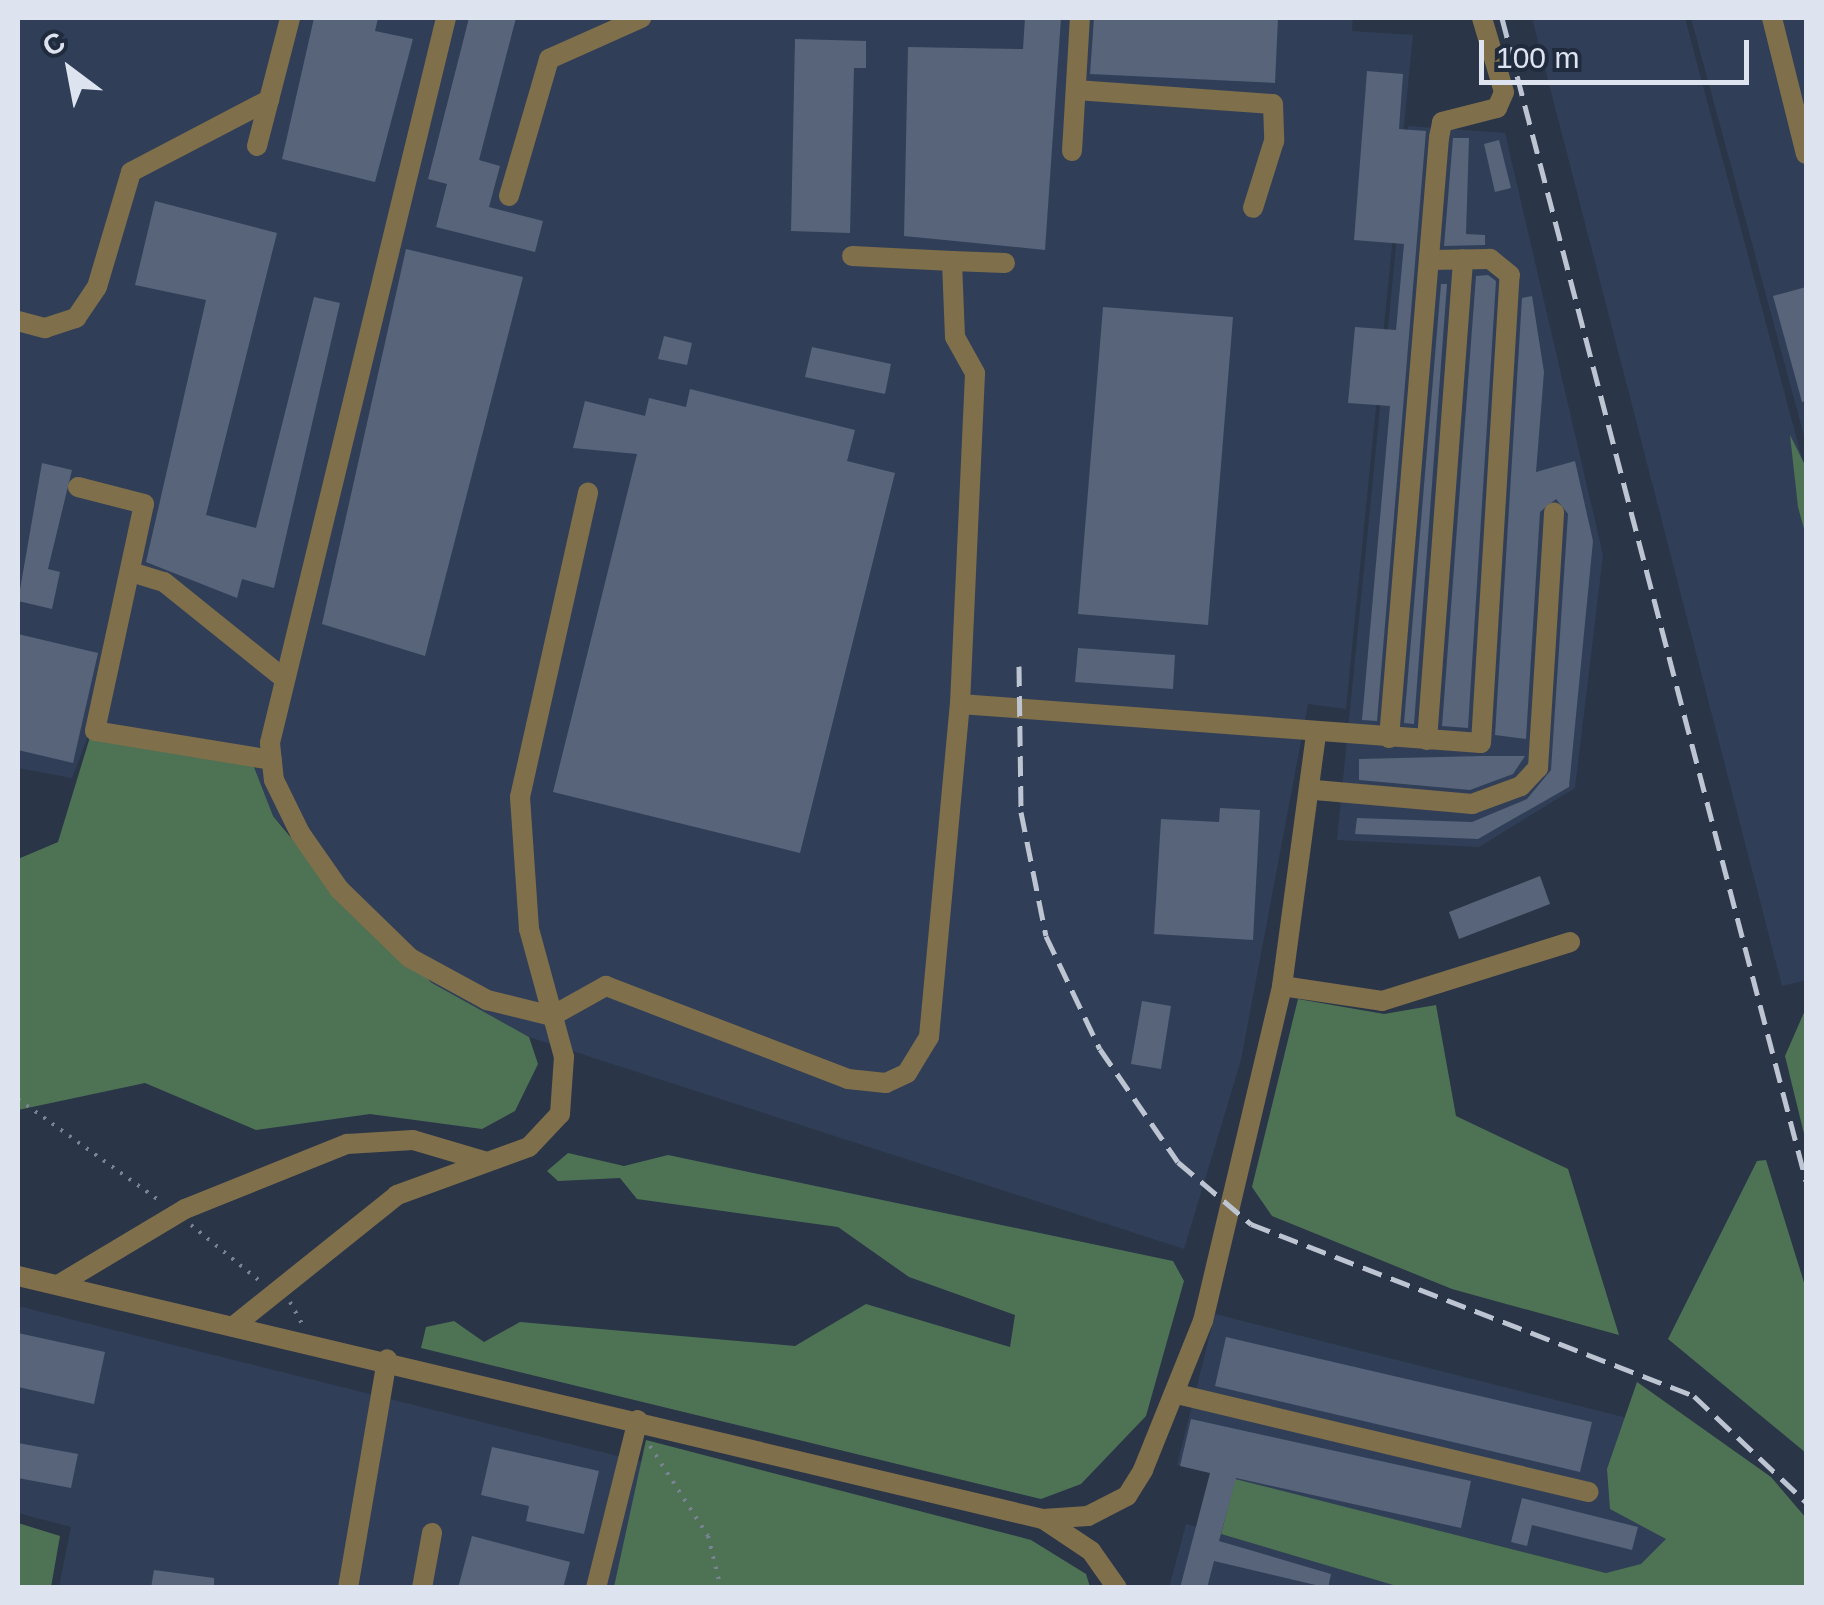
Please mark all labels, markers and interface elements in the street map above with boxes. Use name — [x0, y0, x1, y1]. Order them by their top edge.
north arrow — [20, 20, 120, 120]
scale bar — [1484, 20, 1754, 82]
text: С — [37, 26, 71, 63]
text: 100 m — [1496, 41, 1579, 74]

